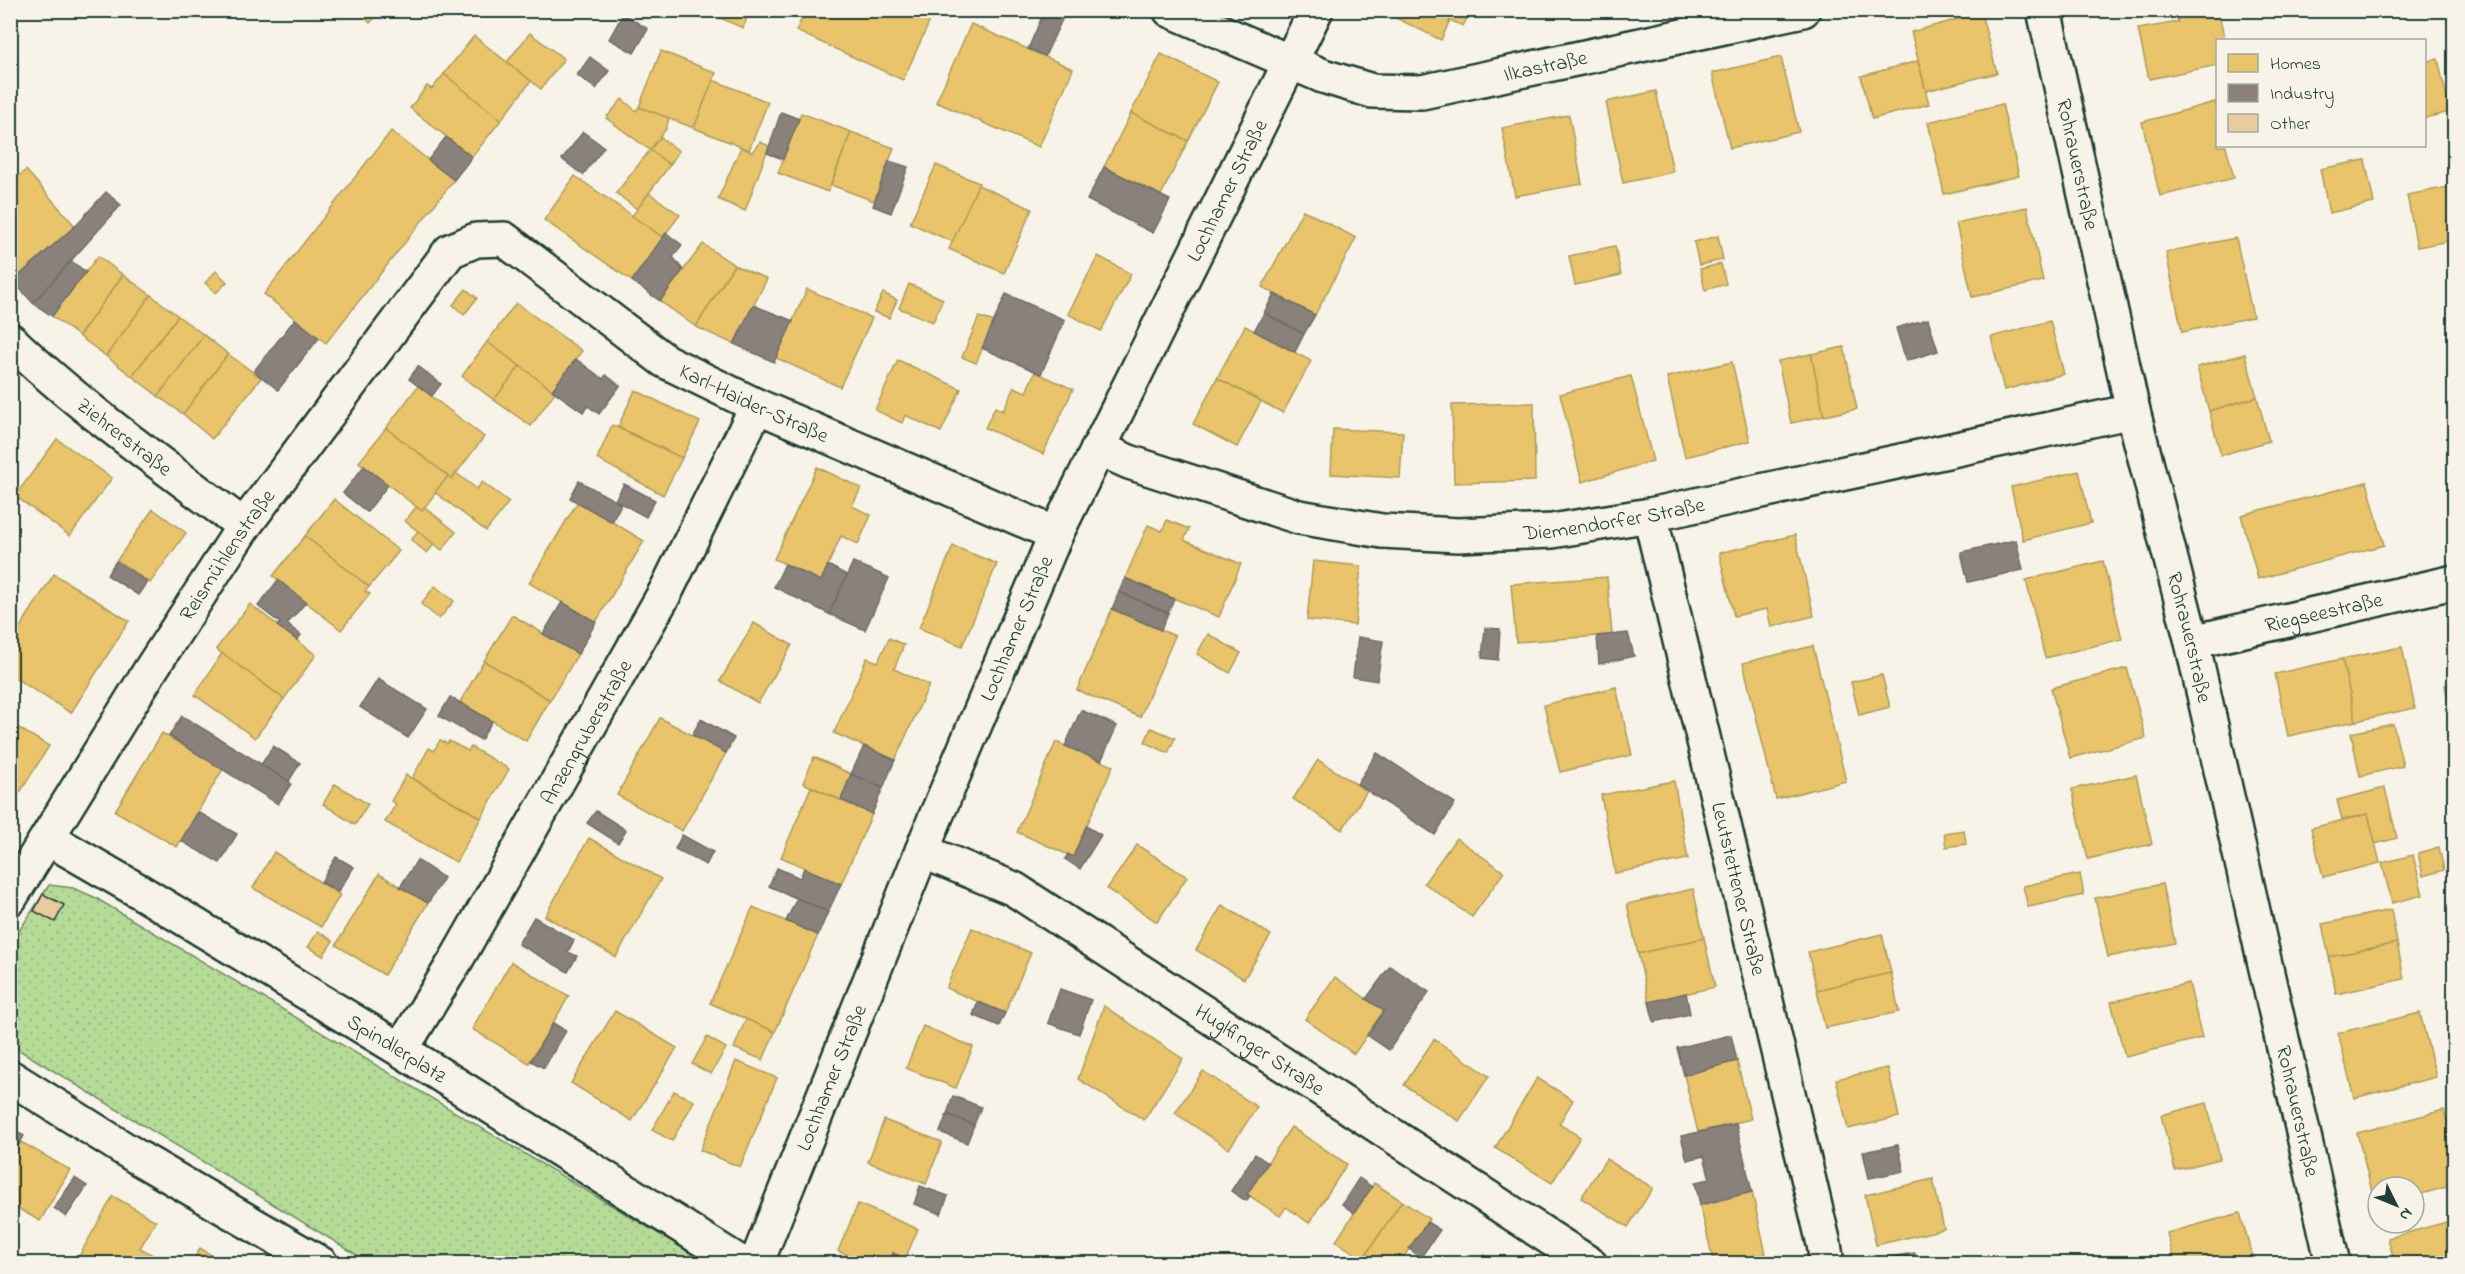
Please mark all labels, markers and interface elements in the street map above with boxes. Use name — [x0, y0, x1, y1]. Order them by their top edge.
legend — [2216, 39, 2426, 147]
street label: Ilkastraße — [1501, 44, 1591, 91]
text: Homes — [2270, 52, 2321, 78]
text: Industry — [2270, 82, 2334, 108]
street label: Rohrauerstraße — [2047, 96, 2106, 234]
text: Other — [2270, 112, 2310, 138]
street label: Lochhamer Straße — [1180, 114, 1277, 268]
street label: Karl-Haider-Straße — [674, 357, 833, 452]
street label: Ziehrerstraße — [69, 391, 178, 485]
street label: Reismühlenstraße — [173, 483, 284, 628]
street label: Diemendorfer Straße — [1522, 490, 1708, 549]
street label: Lochhamer Straße — [974, 551, 1062, 706]
street label: Rohrauerstraße — [2158, 569, 2218, 706]
street label: Riegseestraße — [2262, 586, 2386, 642]
street label: Anzengruberstraße — [534, 654, 641, 811]
street label: Leutstettener Straße — [1702, 799, 1773, 979]
street label: Huglfinger Straße — [1188, 997, 1330, 1105]
street label: Lochhamer Straße — [790, 1000, 876, 1156]
street label: Spindlerplatz — [341, 1008, 452, 1092]
street label: Rohrauerstraße — [2267, 1043, 2326, 1180]
north arrow — [2366, 1175, 2426, 1235]
text: N — [2393, 1202, 2418, 1226]

